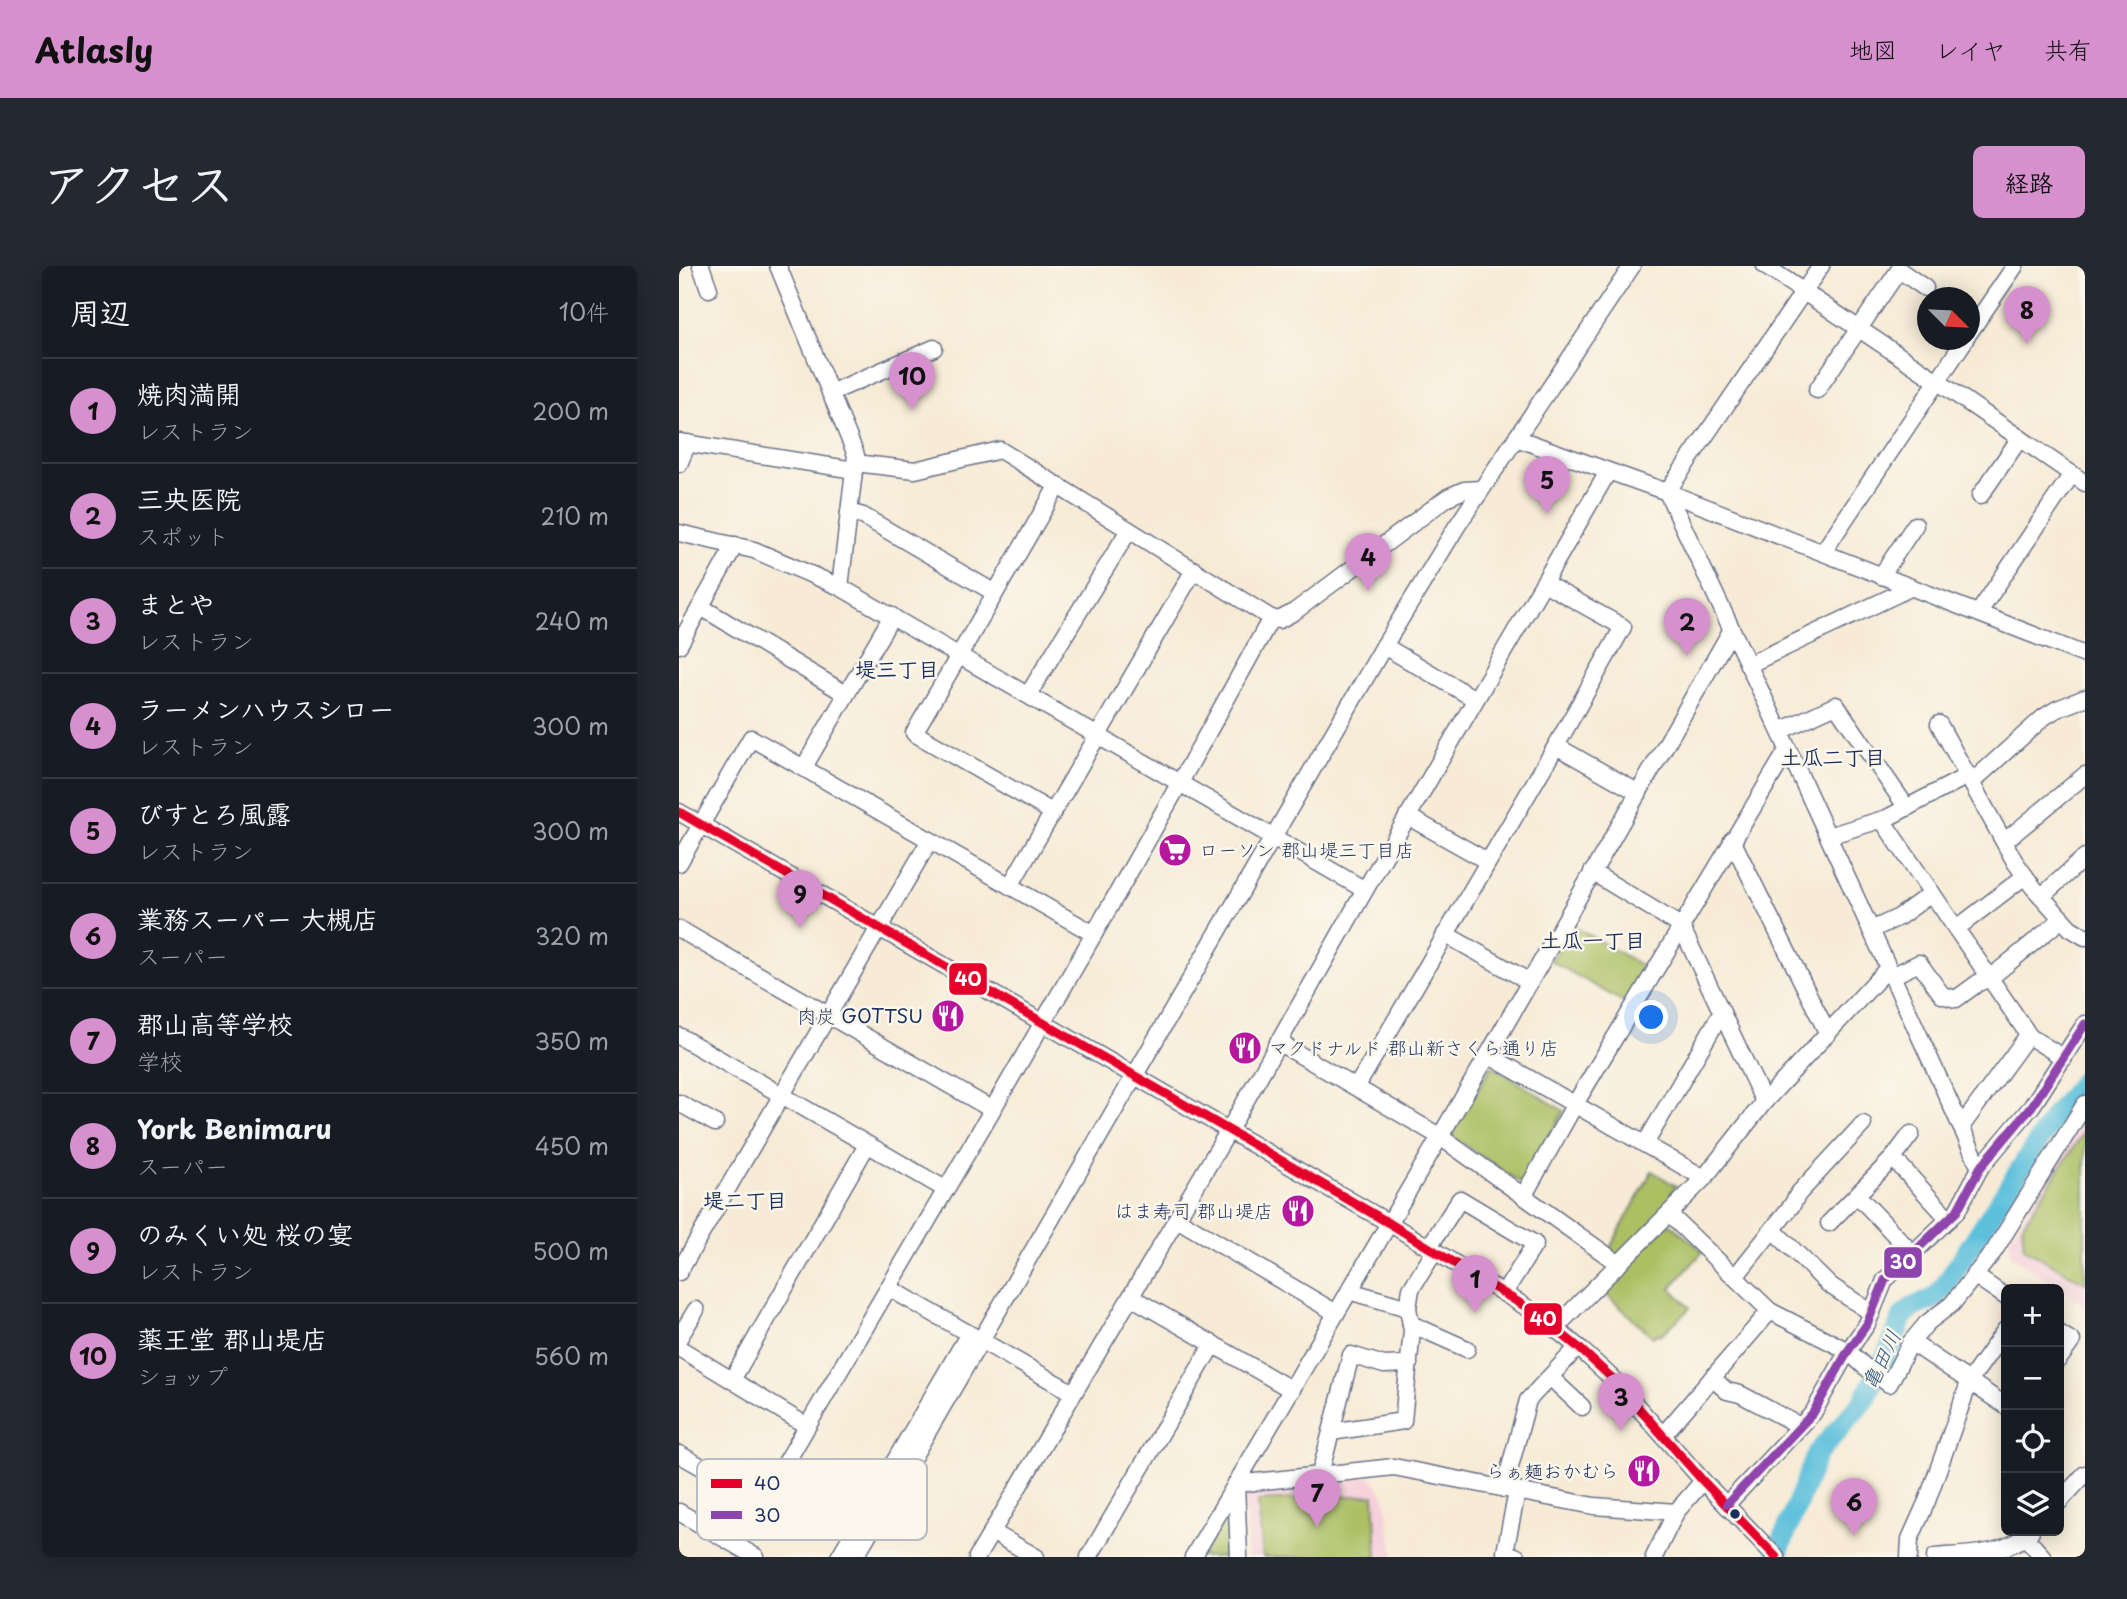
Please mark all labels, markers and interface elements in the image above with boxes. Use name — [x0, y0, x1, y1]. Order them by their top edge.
text: Atlasly — [35, 24, 153, 74]
text: 地図 — [1849, 31, 1897, 67]
text: レイヤ — [1935, 31, 2006, 67]
text: 共有 — [2044, 31, 2092, 67]
text: アクセス — [42, 145, 235, 219]
button: 経路 — [1973, 146, 2085, 218]
pin: 8 — [2004, 286, 2050, 344]
north arrow — [1917, 287, 1980, 350]
text: 周辺 — [70, 289, 130, 334]
text: 10件 — [559, 294, 609, 329]
pin: 10 — [889, 352, 935, 410]
text: 焼肉満開 — [137, 374, 241, 413]
text: 1 — [88, 393, 99, 428]
text: 200 m — [532, 393, 609, 428]
text: レストラン — [137, 413, 254, 448]
pin: 5 — [1524, 456, 1570, 514]
text: 三央医院 — [137, 479, 241, 518]
text: 2 — [85, 498, 101, 533]
text: 210 m — [541, 498, 609, 533]
text: スポット — [137, 518, 229, 553]
pin: 4 — [1345, 533, 1391, 591]
text: まとや — [137, 584, 214, 623]
pin: 2 — [1664, 598, 1710, 656]
text: 3 — [85, 603, 101, 638]
text: 240 m — [535, 603, 609, 638]
text: レストラン — [137, 623, 254, 658]
district label: 堤三丁目 — [855, 652, 939, 684]
text: ラーメンハウスシロー — [137, 689, 394, 728]
text: 4 — [85, 708, 101, 743]
text: 300 m — [532, 708, 609, 743]
text: レストラン — [137, 728, 254, 763]
district label: 土瓜二丁目 — [1781, 740, 1886, 772]
text: びすとろ風露 — [137, 794, 291, 833]
text: 5 — [86, 813, 100, 848]
text: 300 m — [532, 813, 609, 848]
supermarket icon: ローソン 郡山堤三丁目店 — [1156, 831, 1194, 869]
text: レストラン — [137, 833, 254, 868]
place label: ローソン 郡山堤三丁目店 — [1199, 835, 1414, 863]
pin: 9 — [777, 870, 823, 928]
text: 業務スーパー 大槻店 — [137, 899, 378, 938]
text: 6 — [85, 918, 101, 953]
text: 320 m — [535, 918, 609, 953]
district label: 土瓜一丁目 — [1541, 923, 1646, 955]
text: スーパー — [137, 938, 228, 973]
line badge: 40 — [948, 962, 988, 996]
text: 40 — [954, 964, 982, 992]
restaurant icon: 肉炭 GOTTSU — [929, 997, 967, 1035]
your location — [1634, 1000, 1668, 1034]
place label: 肉炭 GOTTSU — [797, 1001, 923, 1029]
text: 郡山高等学校 — [137, 1004, 293, 1043]
text: 7 — [86, 1023, 100, 1058]
text: 350 m — [534, 1023, 609, 1058]
restaurant icon: マクドナルド 郡山新さくら通り店 — [1226, 1029, 1264, 1067]
place label: マクドナルド 郡山新さくら通り店 — [1269, 1033, 1559, 1061]
text: 学校 — [137, 1043, 183, 1078]
text: York Benimaru — [137, 1109, 332, 1148]
text: 8 — [86, 1128, 100, 1163]
text: 450 m — [535, 1128, 609, 1163]
text: スーパー — [137, 1148, 228, 1183]
district label: 堤二丁目 — [703, 1183, 787, 1215]
restaurant icon: はま寿司 郡山堤店 — [1279, 1192, 1317, 1230]
place label: はま寿司 郡山堤店 — [1115, 1196, 1273, 1224]
text: のみくい処 桜の宴 — [137, 1214, 353, 1253]
text: 9 — [86, 1233, 100, 1268]
text: 500 m — [532, 1233, 609, 1268]
line badge: 30 — [1883, 1246, 1923, 1279]
text: 30 — [1890, 1247, 1916, 1275]
text: レストラン — [137, 1253, 254, 1288]
pin: 1 — [1452, 1255, 1498, 1313]
map controls — [2001, 1284, 2064, 1536]
button: + — [2001, 1284, 2064, 1347]
line badge: 40 — [1523, 1302, 1563, 1336]
text: 40 — [1529, 1304, 1557, 1332]
text: 薬王堂 郡山堤店 — [137, 1319, 327, 1358]
water label: 亀田川 — [1852, 1324, 1908, 1394]
text: 10 — [79, 1338, 107, 1373]
text: 560 m — [534, 1338, 609, 1373]
button: − — [2001, 1347, 2064, 1410]
text: ショップ — [137, 1358, 228, 1393]
pin: 3 — [1598, 1373, 1644, 1431]
button: locate — [2001, 1410, 2064, 1473]
restaurant icon: らぁ麺おかむら — [1625, 1452, 1663, 1490]
place label: らぁ麺おかむら — [1486, 1456, 1619, 1484]
legend — [697, 1459, 927, 1540]
text: 40 — [754, 1468, 780, 1496]
pin: 7 — [1294, 1469, 1340, 1527]
button: layers — [2001, 1473, 2064, 1536]
pin: 6 — [1831, 1478, 1877, 1536]
text: 30 — [754, 1500, 780, 1528]
unlabelled marker — [1728, 1507, 1742, 1521]

